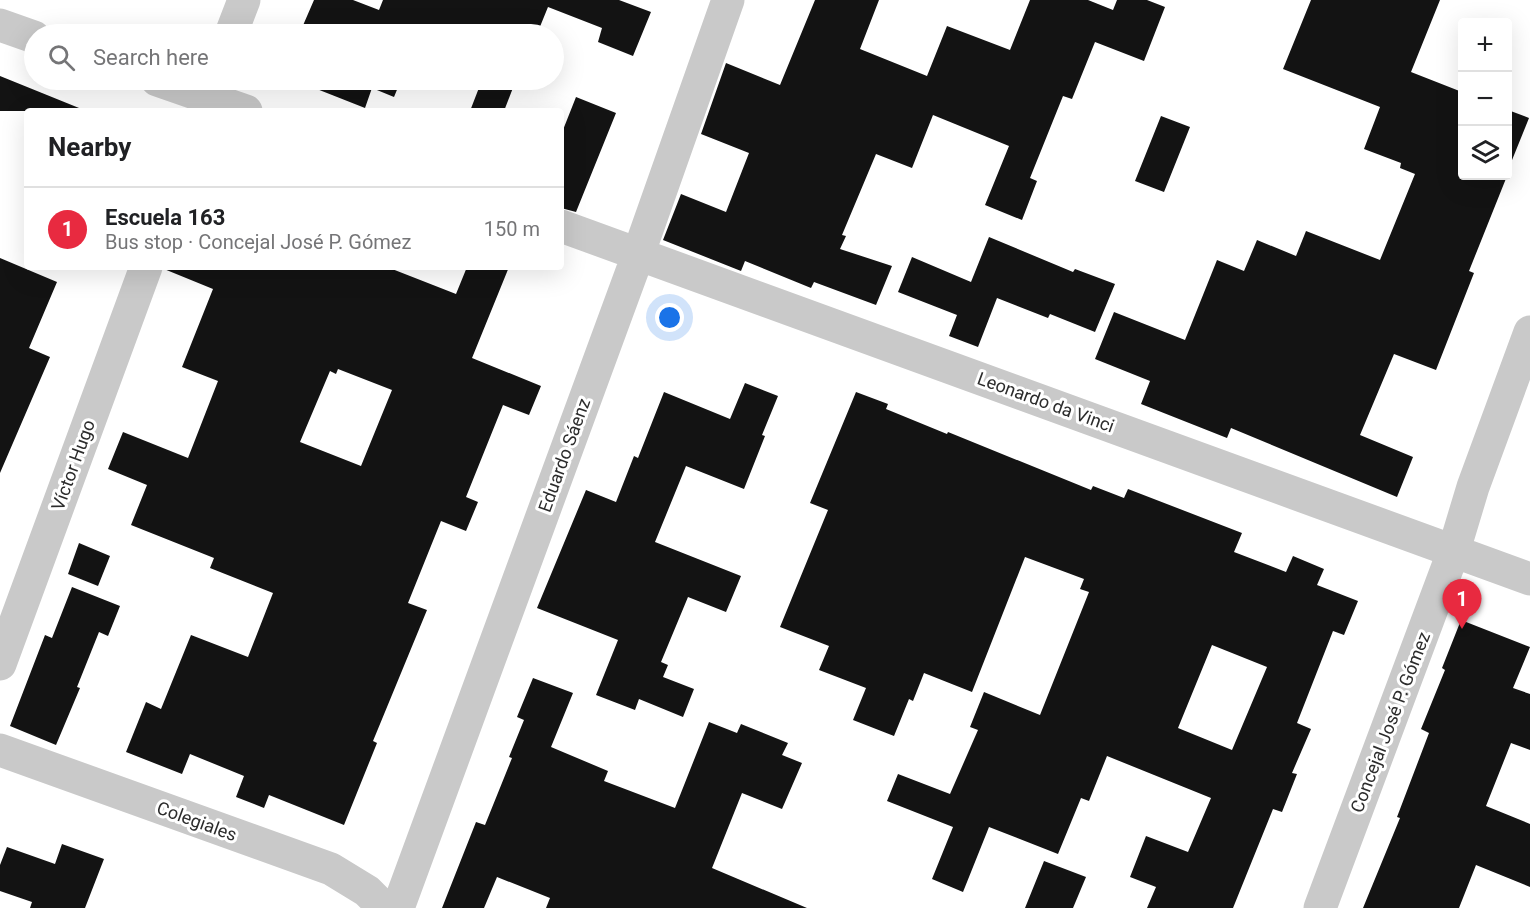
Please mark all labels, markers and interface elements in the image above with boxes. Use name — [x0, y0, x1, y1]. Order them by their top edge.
map controls — [1458, 18, 1512, 180]
button: + — [1458, 18, 1512, 72]
search box — [24, 24, 564, 90]
icon: search — [45, 41, 78, 74]
text: Search here — [93, 45, 209, 70]
button: − — [1458, 72, 1512, 126]
button: layers — [1458, 126, 1512, 180]
text: Nearby — [48, 132, 131, 162]
text: Escuela 163 — [105, 205, 225, 230]
text: 1 — [62, 217, 73, 241]
text: 150 m — [484, 217, 540, 241]
text: Bus stop · Concejal José P. Gómez — [105, 230, 411, 254]
your location — [655, 303, 684, 332]
street label: Leonardo da Vinci — [975, 367, 1117, 437]
street label: Eduardo Sáenz — [534, 395, 594, 515]
street label: Víctor Hugo — [47, 417, 99, 513]
pin: 1 — [1442, 580, 1482, 629]
street label: Concejal José P. Gómez — [1346, 629, 1434, 815]
street label: Colegiales — [154, 797, 240, 845]

